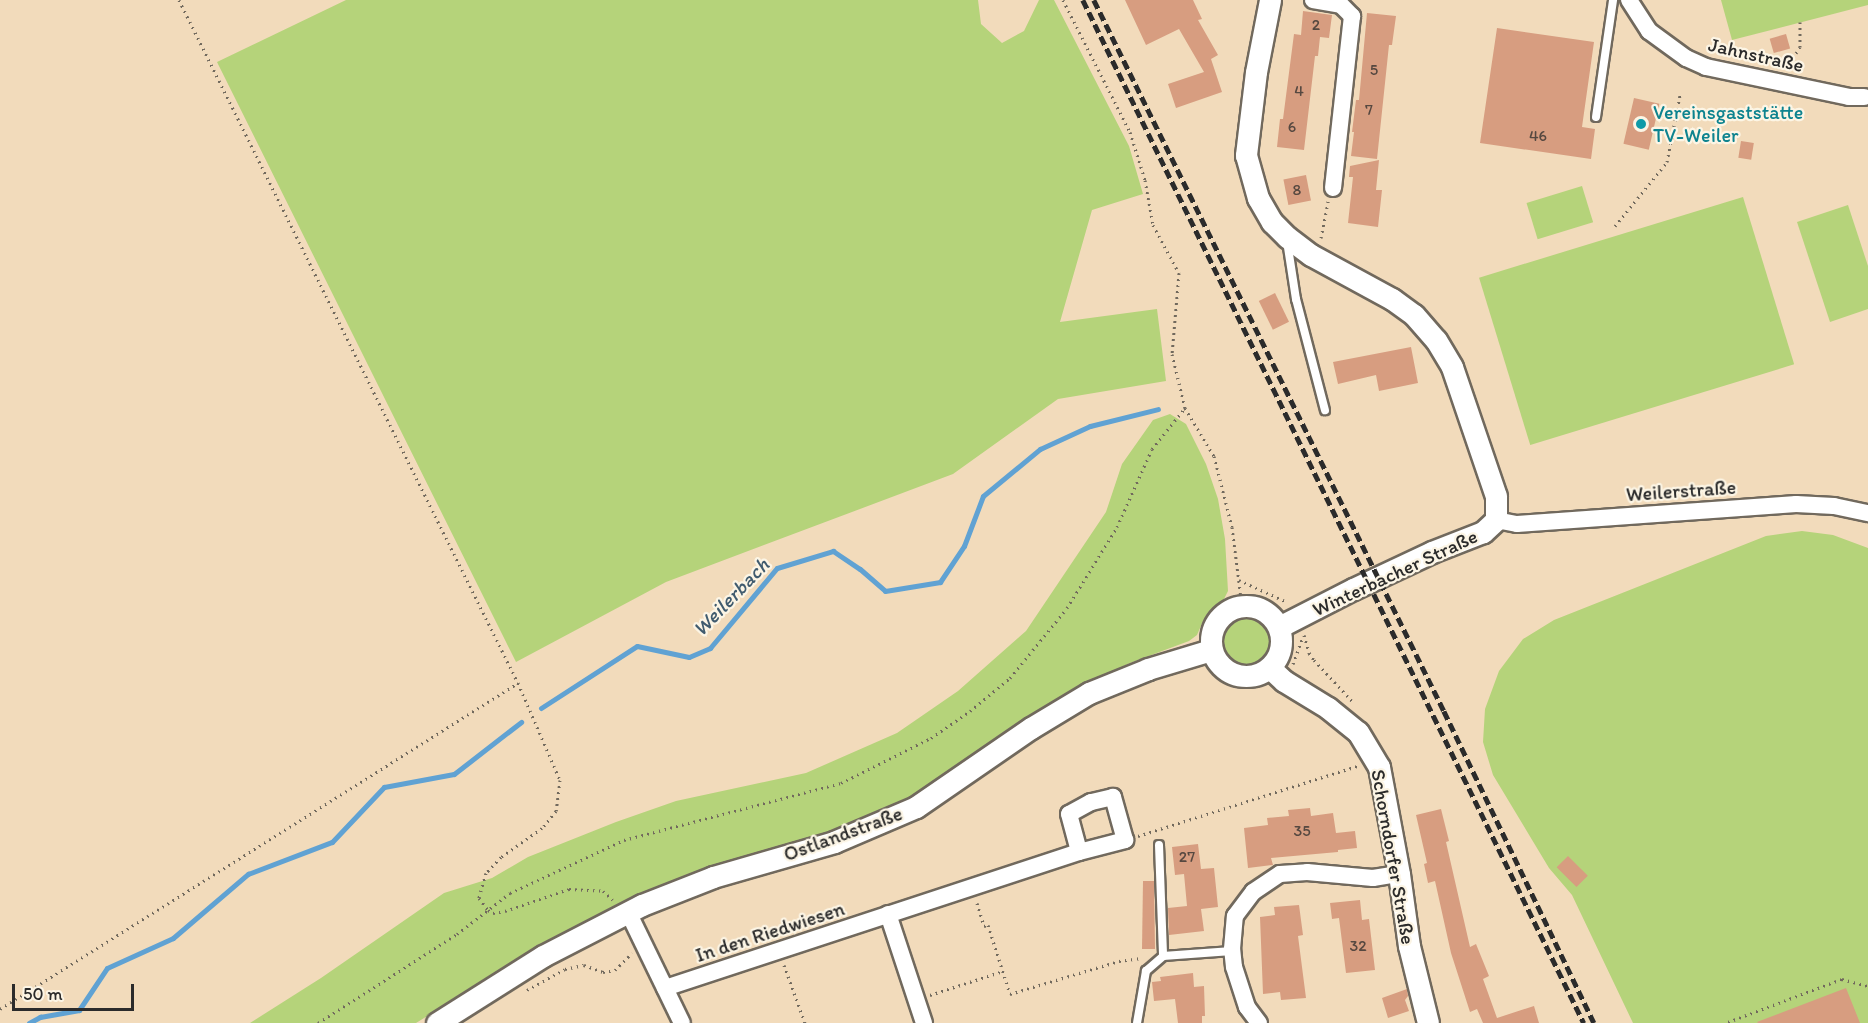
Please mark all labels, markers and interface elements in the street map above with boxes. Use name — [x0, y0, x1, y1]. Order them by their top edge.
house number: 2 — [1312, 15, 1320, 35]
street label: Jahnstraße — [1706, 32, 1806, 78]
house number: 5 — [1370, 60, 1378, 80]
house number: 4 — [1294, 81, 1304, 101]
house number: 7 — [1365, 100, 1373, 120]
place label: Vereinsgaststätte TV-Weiler — [1653, 100, 1803, 147]
house number: 6 — [1288, 117, 1296, 137]
marker: Vereinsgaststätte TV-Weiler — [1634, 117, 1648, 131]
house number: 46 — [1529, 126, 1547, 146]
house number: 8 — [1293, 180, 1301, 200]
street label: Weilerstraße — [1625, 475, 1737, 507]
street label: Winterbacher Straße — [1309, 524, 1481, 622]
water label: Weilerbach — [688, 553, 774, 641]
street label: Schorndorfer Straße — [1366, 768, 1420, 946]
street label: Ostlandstraße — [780, 801, 906, 867]
house number: 35 — [1293, 821, 1311, 841]
house number: 27 — [1179, 847, 1195, 867]
street label: In den Riedwiesen — [693, 897, 847, 967]
house number: 32 — [1349, 936, 1367, 956]
scale bar — [15, 972, 136, 1010]
text: 50 m — [23, 983, 63, 1005]

